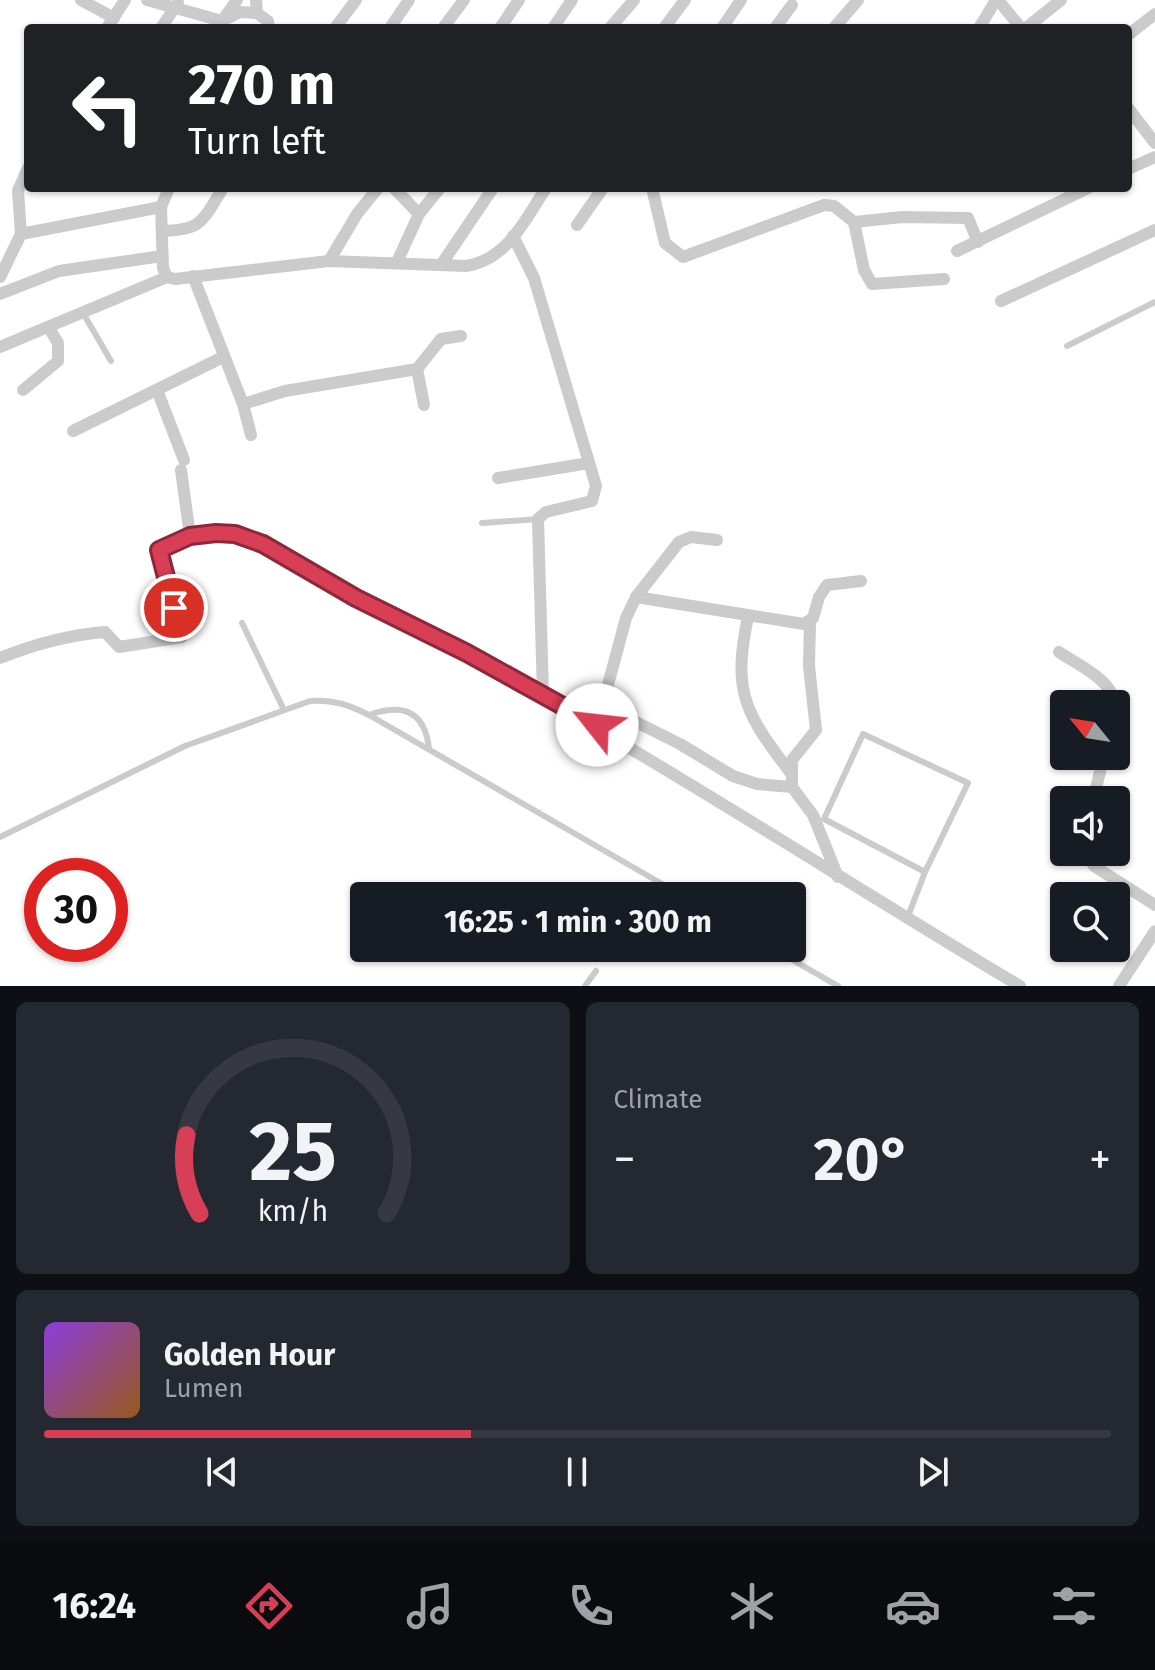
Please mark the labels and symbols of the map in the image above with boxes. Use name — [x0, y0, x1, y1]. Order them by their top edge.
pin — [140, 574, 208, 642]
position arrow — [555, 683, 639, 767]
north arrow — [1050, 690, 1130, 770]
speed limit sign: 30 — [24, 858, 128, 962]

